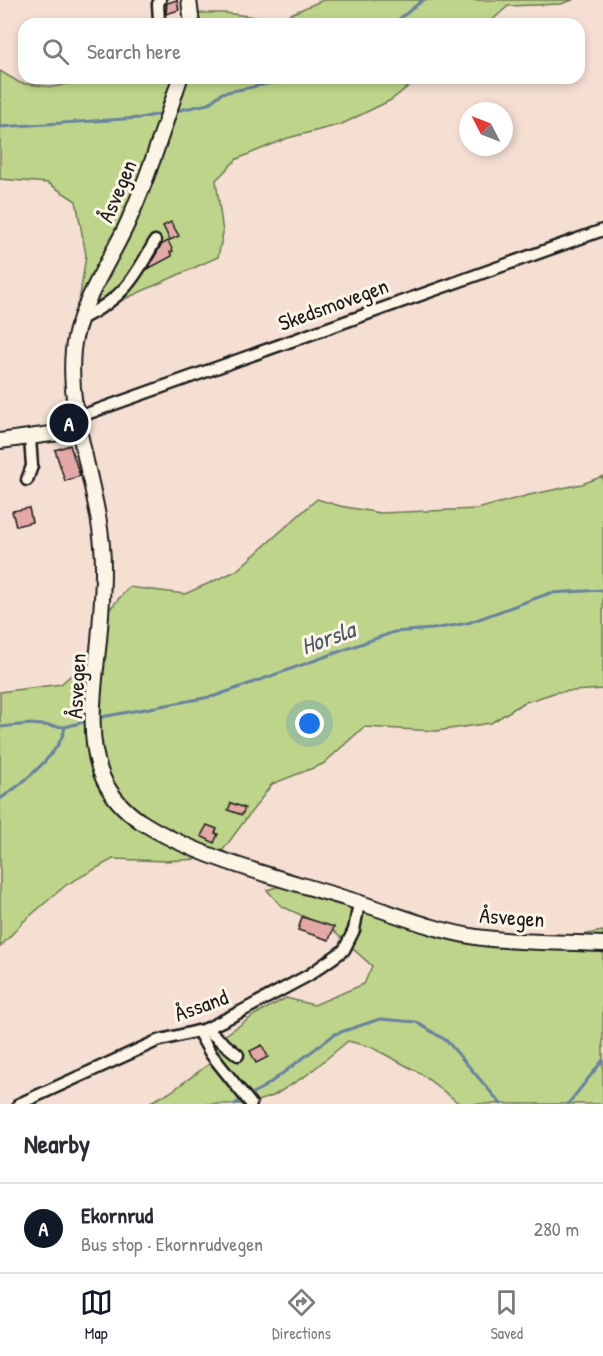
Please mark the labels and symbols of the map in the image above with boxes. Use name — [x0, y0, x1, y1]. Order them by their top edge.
north arrow — [459, 102, 513, 156]
street label: Åsvegen — [90, 155, 144, 227]
street label: Skedsmovegen — [274, 270, 392, 338]
pin: A — [50, 400, 88, 446]
water label: Horsla — [296, 612, 361, 662]
street label: Åsvegen — [59, 653, 93, 719]
your location — [295, 709, 324, 738]
street label: Åsvegen — [478, 900, 546, 934]
street label: Åssand — [170, 981, 232, 1028]

